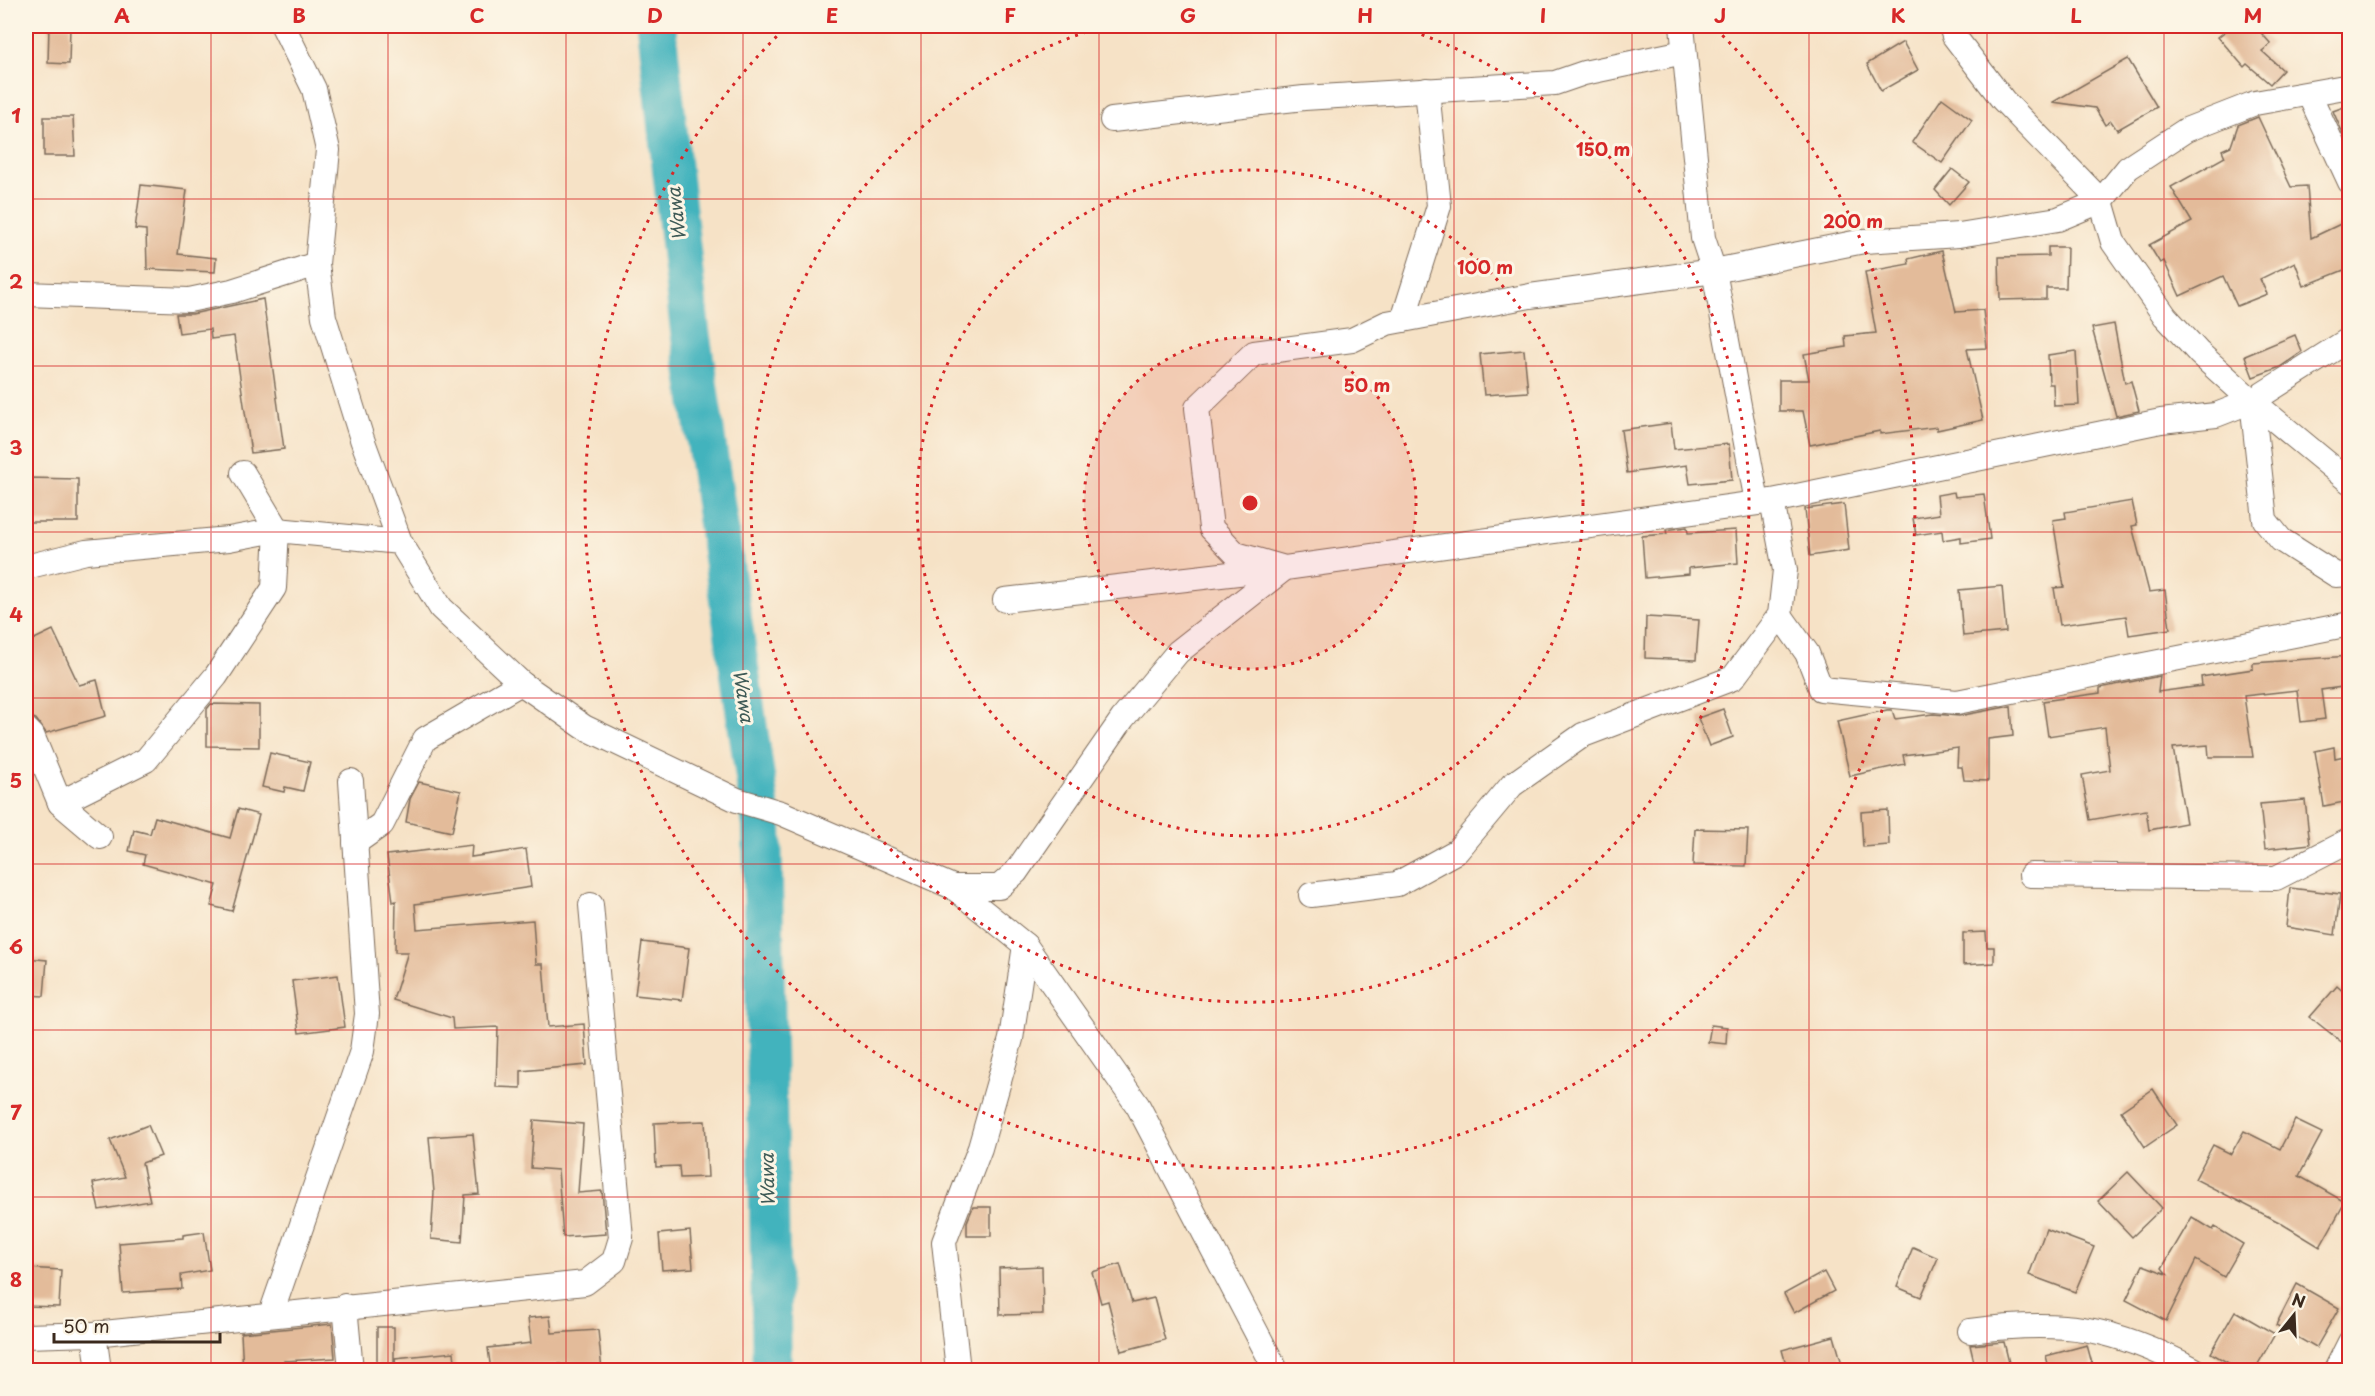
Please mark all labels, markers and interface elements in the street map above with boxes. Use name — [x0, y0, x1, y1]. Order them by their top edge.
text: A — [114, 0, 130, 30]
text: B — [292, 0, 306, 30]
text: C — [469, 0, 485, 30]
text: D — [647, 0, 663, 30]
text: E — [826, 0, 838, 30]
text: F — [1004, 0, 1016, 30]
text: G — [1180, 0, 1196, 30]
text: H — [1357, 0, 1373, 30]
text: I — [1540, 0, 1546, 30]
text: J — [1714, 0, 1726, 30]
text: K — [1891, 0, 1906, 30]
text: L — [2070, 0, 2082, 30]
text: M — [2244, 0, 2262, 30]
text: 1 — [11, 100, 21, 130]
text: 150 m — [1576, 135, 1630, 162]
water label: Wawa — [659, 186, 692, 242]
text: 200 m — [1823, 207, 1883, 234]
text: 100 m — [1457, 253, 1513, 280]
text: 2 — [9, 266, 23, 296]
text: 50 m — [1344, 371, 1390, 398]
text: 3 — [9, 432, 23, 462]
centre of rings — [1240, 493, 1260, 513]
text: 4 — [9, 599, 23, 629]
water label: Wawa — [727, 668, 762, 725]
text: 5 — [10, 765, 22, 795]
text: 6 — [9, 931, 23, 961]
text: 7 — [10, 1097, 22, 1127]
water label: Wawa — [753, 1152, 780, 1207]
text: 8 — [10, 1264, 22, 1294]
north arrow — [2264, 1285, 2324, 1345]
text: N — [2289, 1286, 2309, 1313]
scale bar — [54, 1306, 220, 1344]
text: 50 m — [63, 1312, 110, 1339]

